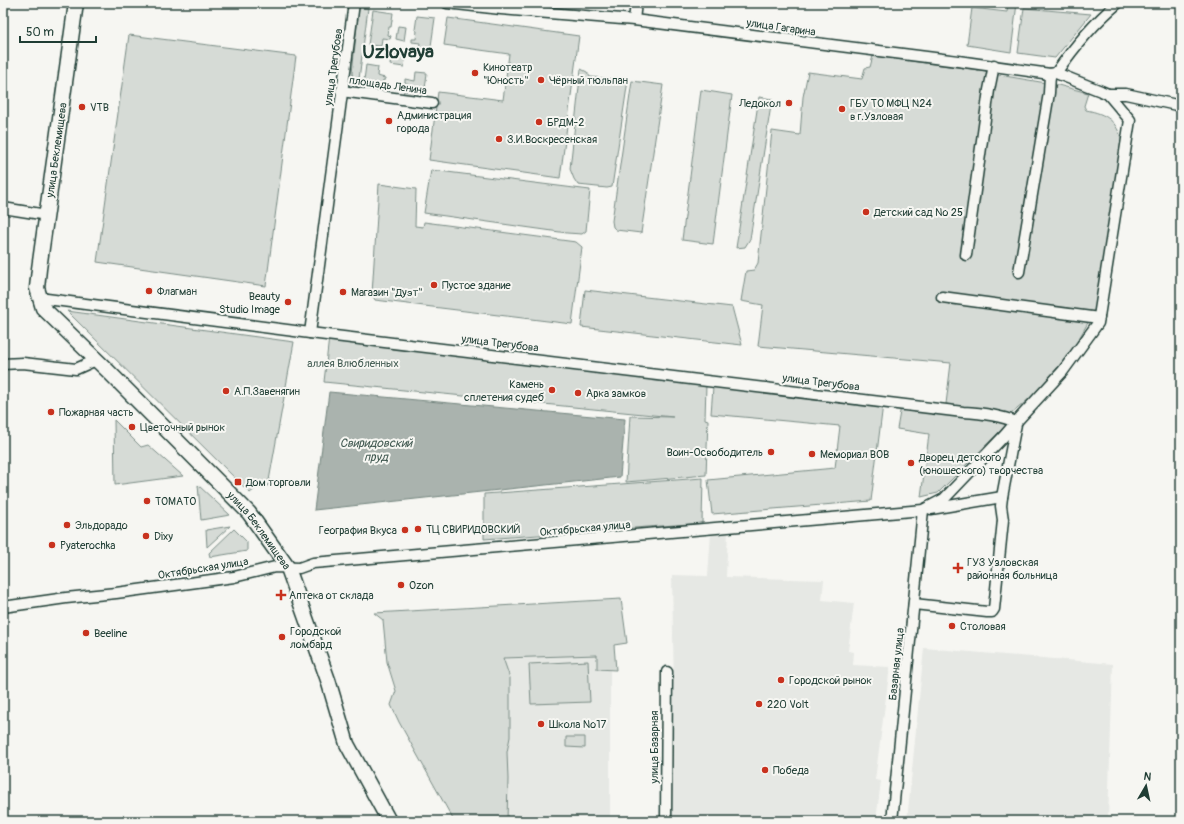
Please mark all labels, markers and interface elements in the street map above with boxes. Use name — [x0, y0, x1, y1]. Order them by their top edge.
street label: улица Гагарина — [745, 16, 816, 39]
scale bar — [20, 18, 96, 44]
text: 50 m — [26, 25, 54, 40]
street label: улица Трегубова — [322, 28, 345, 107]
district label: Uzlovaya — [362, 40, 434, 64]
place label: Кинотеатр "Юность" — [483, 61, 532, 87]
marker: Кинотеатр "Юность" — [470, 68, 480, 78]
street label: площадь Ленина — [348, 74, 428, 97]
place label: Чёрный тюльпан — [549, 74, 628, 87]
marker: Чёрный тюльпан — [536, 75, 546, 85]
place label: Ледокол — [738, 97, 781, 110]
place label: ГБУ ТО МФЦ N24 в г.Узловая — [850, 97, 932, 123]
marker: Ледокол — [784, 98, 794, 108]
place label: VTB — [90, 101, 109, 114]
street label: улица Беклемищева — [43, 102, 70, 199]
marker: VTB — [77, 102, 87, 112]
marker: ГБУ ТО МФЦ N24 в г.Узловая — [837, 104, 847, 114]
place label: Администрация города — [397, 109, 471, 135]
marker: Администрация города — [384, 116, 394, 126]
place label: БРДМ-2 — [547, 116, 584, 129]
marker: БРДМ-2 — [534, 117, 544, 127]
place label: З.И.Воскресенская — [507, 133, 597, 146]
marker: З.И.Воскресенская — [494, 134, 504, 144]
place label: Детский сад № 25 — [873, 206, 963, 219]
marker: Детский сад № 25 — [861, 207, 871, 217]
place label: Пустое здание — [442, 279, 511, 292]
marker: Пустое здание — [429, 280, 439, 290]
place label: Флагман — [157, 285, 197, 298]
marker: Флагман — [144, 286, 154, 296]
place label: Магазин "Дуэт" — [351, 286, 423, 299]
marker: Магазин "Дуэт" — [338, 287, 348, 297]
place label: Beauty Studio Image — [219, 290, 281, 316]
marker: Beauty Studio Image — [283, 297, 293, 307]
street label: улица Трегубова — [460, 332, 539, 355]
park label: аллея Влюбленных — [307, 357, 399, 370]
street label: улица Трегубова — [781, 371, 860, 394]
place label: Камень сплетения судеб — [464, 378, 545, 404]
place label: А.П.Завенягин — [234, 385, 300, 398]
marker: Камень сплетения судеб — [547, 385, 557, 395]
marker: А.П.Завенягин — [221, 386, 231, 396]
place label: Арка замков — [586, 387, 646, 400]
marker: Арка замков — [573, 388, 583, 398]
place label: Пожарная часть — [59, 406, 134, 419]
marker: Пожарная часть — [46, 407, 56, 417]
place label: Цветочный рынок — [140, 421, 226, 434]
marker: Цветочный рынок — [127, 422, 137, 432]
water label: Свиридовский пруд — [340, 436, 414, 465]
place label: Воин-Освободитель — [666, 446, 763, 459]
marker: Воин-Освободитель — [766, 447, 776, 457]
place label: Мемориал ВОВ — [820, 448, 889, 461]
marker: Мемориал ВОВ — [807, 449, 817, 459]
place label: Дворец детского (юношеского) творчества — [918, 451, 1043, 477]
marker: Дворец детского (юношеского) творчества — [906, 458, 916, 468]
place label: Дом торговли — [245, 476, 311, 489]
marker: Дом торговли — [233, 477, 243, 487]
street label: улица Беклемищева — [224, 488, 293, 572]
place label: ТОМАТО — [155, 495, 196, 508]
marker: ТОМАТО — [142, 496, 152, 506]
street label: Октябрьская улица — [539, 518, 631, 539]
place label: Эльдорадо — [75, 519, 128, 532]
marker: Эльдорадо — [62, 520, 72, 530]
place label: ТЦ СВИРИДОВСКИЙ — [426, 523, 521, 536]
place label: География Вкуса — [319, 524, 397, 537]
marker: ТЦ СВИРИДОВСКИЙ — [413, 524, 423, 534]
marker: География Вкуса — [400, 525, 410, 535]
place label: Dixy — [154, 530, 173, 543]
marker: Dixy — [141, 531, 151, 541]
place label: Pyaterochka — [60, 539, 115, 552]
marker: Pyaterochka — [47, 540, 57, 550]
street label: Октябрьская улица — [157, 555, 249, 582]
place label: ГУЗ Узловская районная больница — [967, 556, 1058, 582]
marker: ГУЗ Узловская районная больница — [952, 562, 964, 574]
place label: Ozon — [409, 579, 434, 592]
marker: Ozon — [396, 580, 406, 590]
place label: Аптека от склада — [289, 589, 374, 602]
marker: Аптека от склада — [276, 590, 286, 600]
place label: Столовая — [960, 620, 1006, 633]
marker: Столовая — [947, 621, 957, 631]
place label: Городской ломбард — [290, 625, 341, 651]
place label: Beeline — [94, 627, 128, 640]
street label: Базарная улица — [886, 627, 907, 701]
marker: Beeline — [81, 628, 91, 638]
marker: Городской ломбард — [277, 632, 287, 642]
place label: Городской рынок — [789, 674, 872, 687]
marker: Городской рынок — [776, 675, 786, 685]
place label: 220 Volt — [767, 698, 809, 711]
marker: 220 Volt — [754, 699, 764, 709]
street label: улица Базарная — [648, 711, 661, 784]
place label: Школа №17 — [549, 718, 607, 731]
marker: Школа №17 — [536, 719, 546, 729]
place label: Победа — [773, 764, 809, 777]
marker: Победа — [760, 765, 770, 775]
north arrow — [1126, 766, 1166, 806]
text: N — [1143, 770, 1153, 784]

